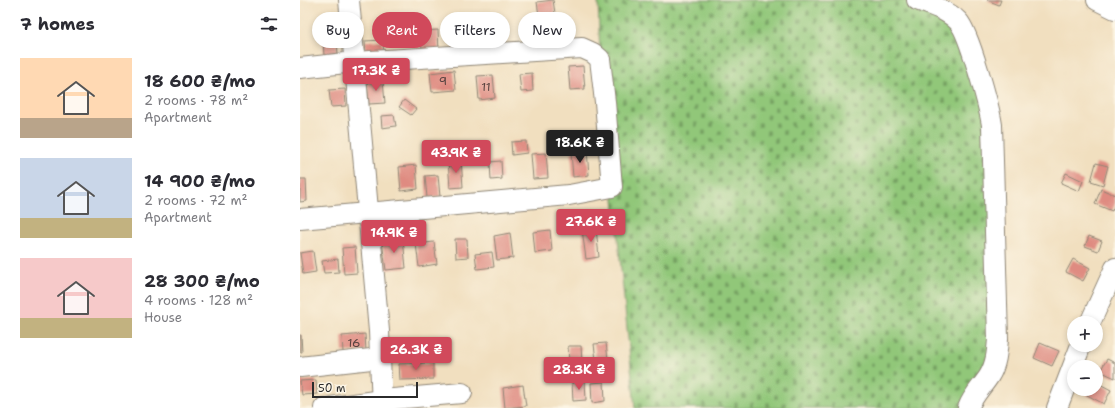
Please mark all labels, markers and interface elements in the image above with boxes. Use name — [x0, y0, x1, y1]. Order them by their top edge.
chip: Buy — [312, 12, 364, 48]
chip: Rent — [372, 12, 432, 48]
chip: Filters — [440, 12, 510, 48]
chip: New — [518, 12, 576, 48]
text: 7 homes — [20, 13, 95, 35]
icon: filters — [258, 13, 280, 35]
pin: 17.3K ₴ — [339, 58, 413, 92]
text: 17.3K ₴ — [352, 62, 400, 79]
text: 18 600 ₴/mo — [144, 70, 256, 92]
house number: 9 — [439, 73, 447, 89]
icon: home — [52, 74, 100, 122]
house number: 11 — [481, 79, 491, 95]
text: 2 rooms · 78 m² — [144, 92, 248, 109]
text: Apartment — [144, 109, 212, 126]
pin: 18.6K ₴ — [543, 130, 617, 164]
text: 18.6K ₴ — [555, 134, 605, 151]
pin: 43.9K ₴ — [419, 140, 493, 174]
text: 43.9K ₴ — [431, 144, 481, 161]
text: 14 900 ₴/mo — [144, 170, 255, 192]
icon: home — [52, 174, 100, 222]
text: 2 rooms · 72 m² — [144, 192, 248, 209]
text: Apartment — [144, 209, 212, 226]
pin: 27.6K ₴ — [554, 209, 628, 243]
text: 27.6K ₴ — [565, 213, 617, 230]
pin: 14.9K ₴ — [357, 220, 431, 254]
text: 14.9K ₴ — [370, 224, 418, 241]
text: 28 300 ₴/mo — [144, 270, 260, 292]
icon: home — [52, 274, 100, 322]
text: 4 rooms · 128 m² — [144, 292, 253, 309]
text: House — [144, 309, 182, 326]
map controls — [1067, 316, 1103, 396]
button: + — [1067, 316, 1103, 352]
house number: 16 — [347, 335, 361, 351]
pin: 26.3K ₴ — [379, 337, 453, 371]
text: 26.3K ₴ — [390, 341, 442, 358]
pin: 28.3K ₴ — [542, 357, 616, 391]
button: − — [1067, 360, 1103, 396]
text: 28.3K ₴ — [553, 361, 605, 378]
scale bar — [312, 380, 418, 399]
text: 50 m — [318, 381, 346, 396]

